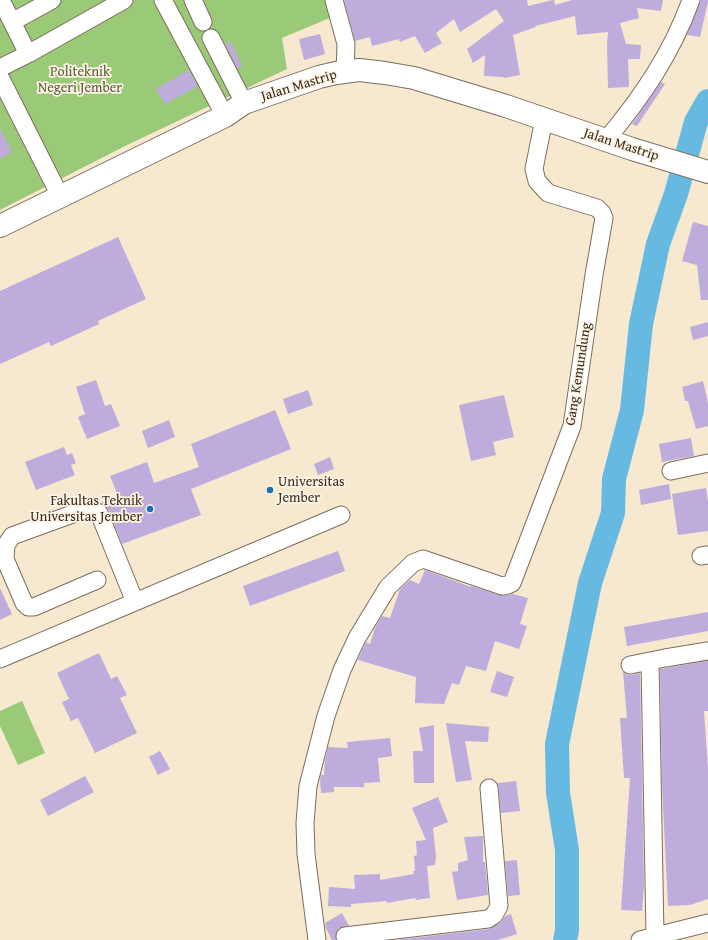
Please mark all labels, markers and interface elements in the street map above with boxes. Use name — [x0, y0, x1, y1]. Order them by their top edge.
park label: Politeknik Negeri Jember — [38, 64, 122, 96]
street label: Jalan Mastrip — [259, 67, 339, 105]
street label: Jalan Mastrip — [581, 125, 661, 165]
street label: Gang Kemundung — [563, 321, 595, 427]
place label: Universitas Jember — [278, 474, 345, 506]
marker: Universitas Jember — [265, 485, 275, 495]
place label: Fakultas Teknik Universitas Jember — [30, 493, 142, 526]
marker: Fakultas Teknik Universitas Jember — [145, 504, 155, 514]

